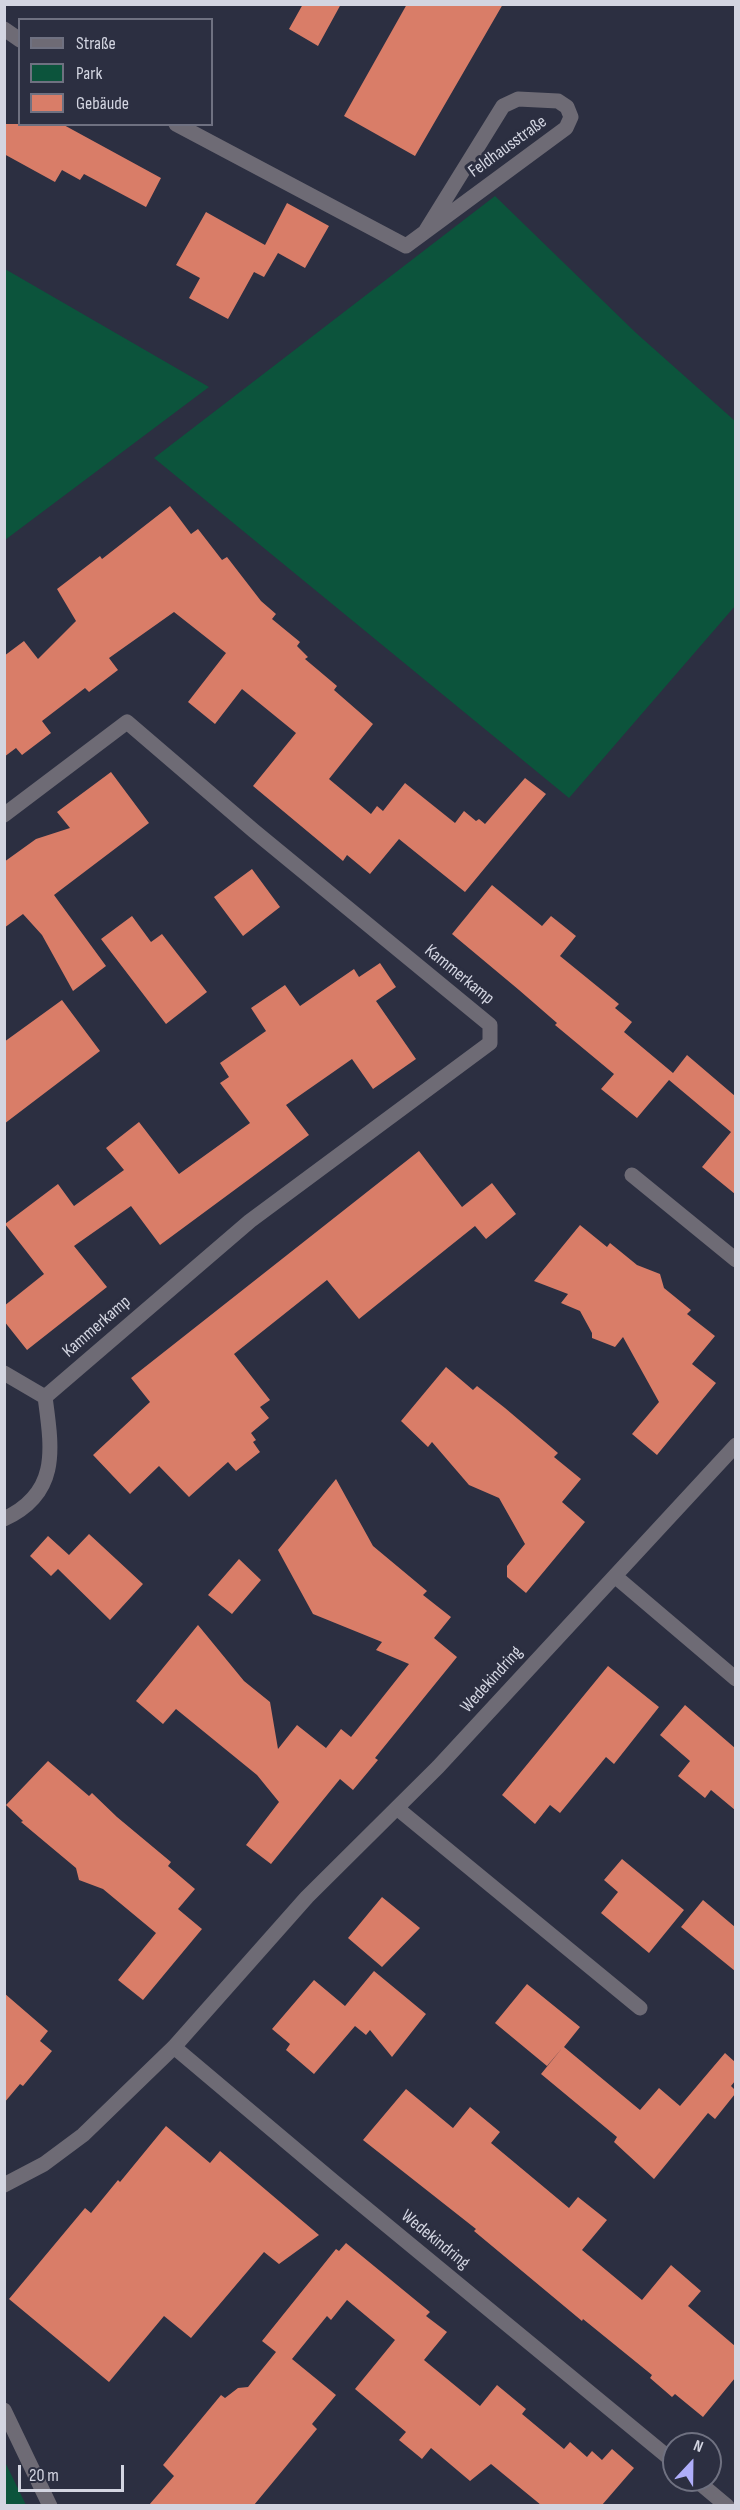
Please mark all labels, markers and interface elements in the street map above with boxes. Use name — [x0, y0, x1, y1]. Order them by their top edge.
legend — [18, 18, 213, 126]
text: Straße — [76, 33, 116, 54]
text: Park — [76, 63, 102, 84]
text: Gebäude — [76, 93, 129, 114]
street label: Feldhausstraße — [465, 111, 551, 183]
street label: Kammerkamp — [420, 940, 498, 1010]
street label: Kammerkamp — [58, 1292, 136, 1362]
street label: Wedekindring — [456, 1642, 528, 1718]
street label: Wedekindring — [396, 2206, 474, 2274]
north arrow — [662, 2432, 722, 2492]
text: N — [691, 2436, 706, 2457]
scale bar — [21, 2453, 128, 2491]
text: 20 m — [29, 2465, 59, 2486]

